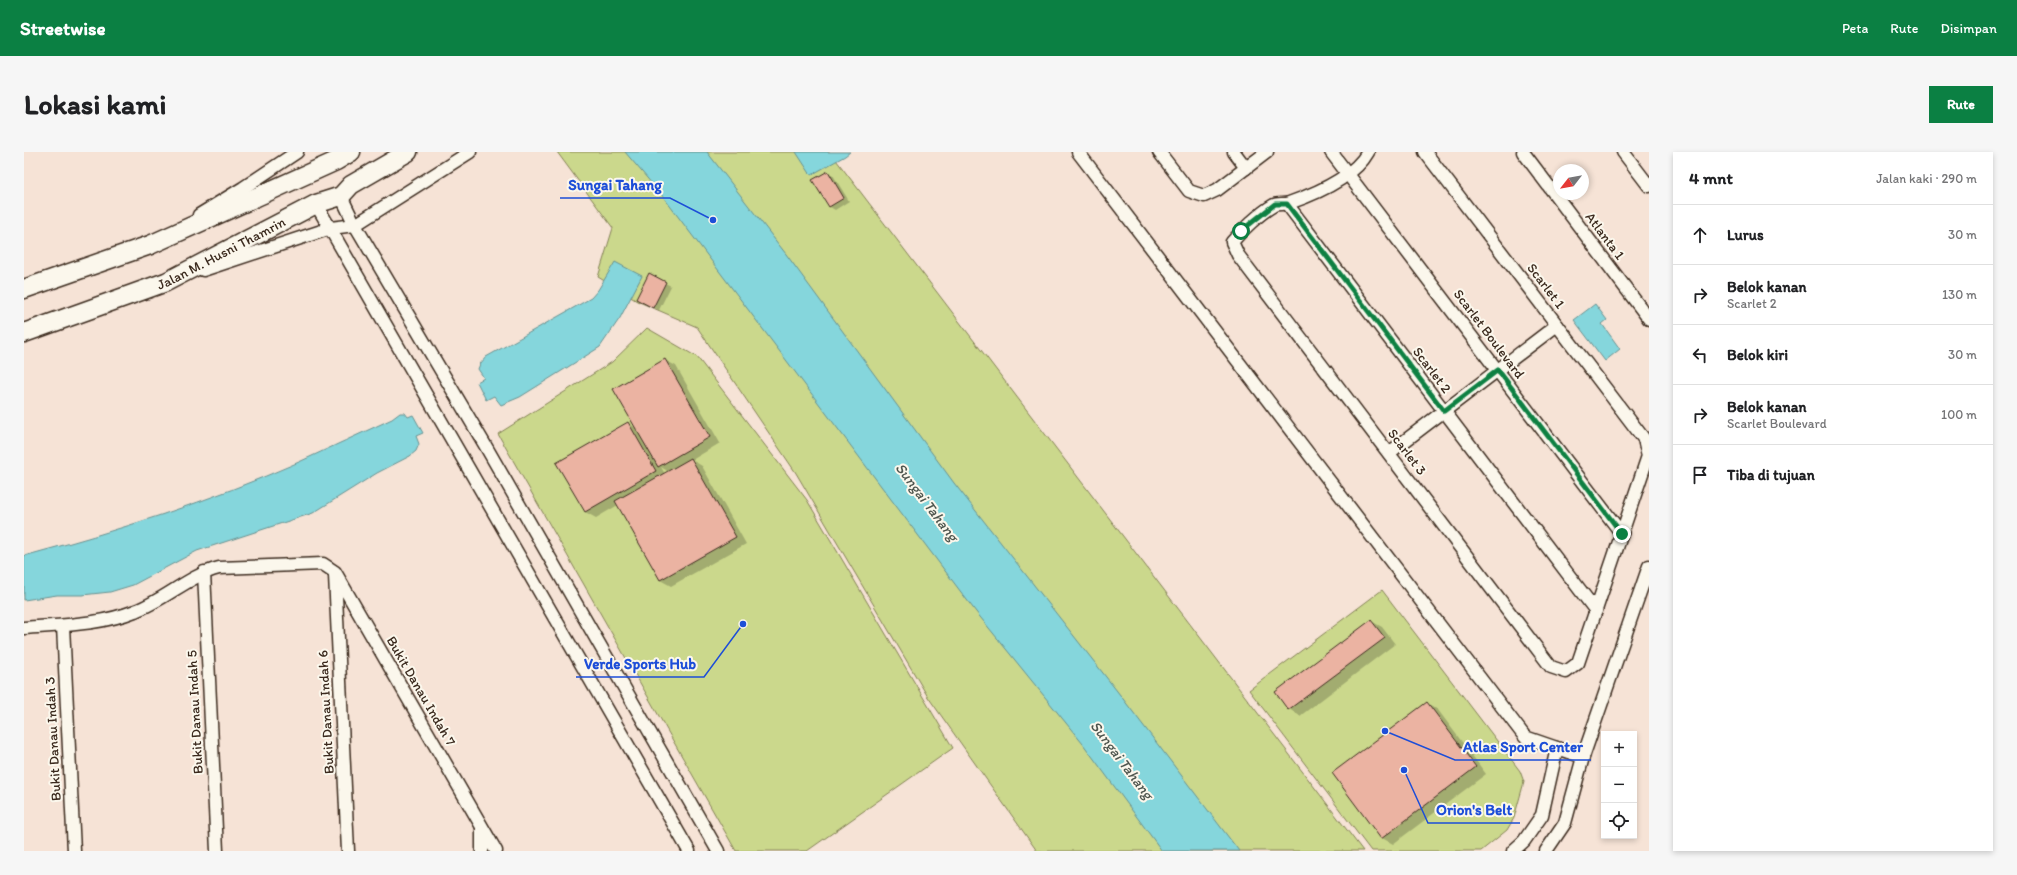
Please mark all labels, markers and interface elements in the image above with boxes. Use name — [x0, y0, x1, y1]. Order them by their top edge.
text: Streetwise — [20, 17, 106, 40]
text: Peta — [1842, 20, 1868, 37]
text: Rute — [1890, 20, 1918, 37]
text: Disimpan — [1940, 20, 1997, 37]
button: Rute — [1929, 86, 1993, 123]
text: Lokasi kami — [24, 87, 166, 121]
north arrow — [1553, 164, 1589, 200]
text: 4 mnt — [1689, 168, 1733, 188]
callout: Sungai Tahang — [560, 171, 670, 198]
text: Jalan kaki · 290 m — [1876, 171, 1977, 186]
text: Sungai Tahang — [568, 176, 662, 195]
street label: Atlanta 1 — [1582, 209, 1629, 264]
street label: Jalan M. Husni Thamrin — [155, 213, 288, 293]
route start — [1232, 222, 1250, 240]
icon: ahead — [1689, 224, 1711, 246]
text: Lurus — [1727, 226, 1764, 244]
text: 30 m — [1948, 227, 1977, 242]
street label: Scarlet 1 — [1523, 260, 1569, 312]
text: Belok kanan — [1727, 278, 1807, 296]
icon: right — [1689, 284, 1711, 306]
street label: Scarlet Boulevard — [1450, 286, 1528, 382]
text: 130 m — [1942, 287, 1977, 302]
text: Scarlet 2 — [1727, 296, 1777, 311]
street label: Scarlet 2 — [1409, 344, 1455, 397]
icon: left — [1689, 344, 1711, 366]
text: Belok kiri — [1727, 346, 1788, 364]
text: 30 m — [1948, 347, 1977, 362]
text: Belok kanan — [1727, 398, 1807, 416]
icon: right — [1689, 404, 1711, 426]
text: 100 m — [1941, 407, 1977, 422]
text: Scarlet Boulevard — [1727, 416, 1827, 431]
street label: Scarlet 3 — [1384, 425, 1430, 479]
water label: Sungai Tahang — [892, 459, 964, 547]
icon: arrive — [1689, 464, 1711, 486]
text: Tiba di tujuan — [1727, 466, 1815, 484]
route end — [1613, 525, 1631, 543]
street label: Bukit Danau Indah 7 — [383, 633, 459, 749]
street label: Bukit Danau Indah 5 — [183, 650, 207, 774]
street label: Bukit Danau Indah 6 — [314, 650, 338, 774]
callout: Verde Sports Hub — [576, 650, 704, 677]
text: Verde Sports Hub — [584, 655, 696, 674]
street label: Bukit Danau Indah 3 — [41, 676, 65, 801]
water label: Sungai Tahang — [1087, 717, 1159, 805]
map controls — [1601, 731, 1637, 839]
button: + — [1601, 731, 1637, 767]
callout: Atlas Sport Center — [1455, 733, 1591, 760]
text: Atlas Sport Center — [1462, 738, 1584, 757]
button: − — [1601, 767, 1637, 803]
callout: Orion's Belt — [1428, 796, 1520, 823]
text: Orion's Belt — [1436, 801, 1512, 819]
button: locate — [1601, 803, 1637, 839]

